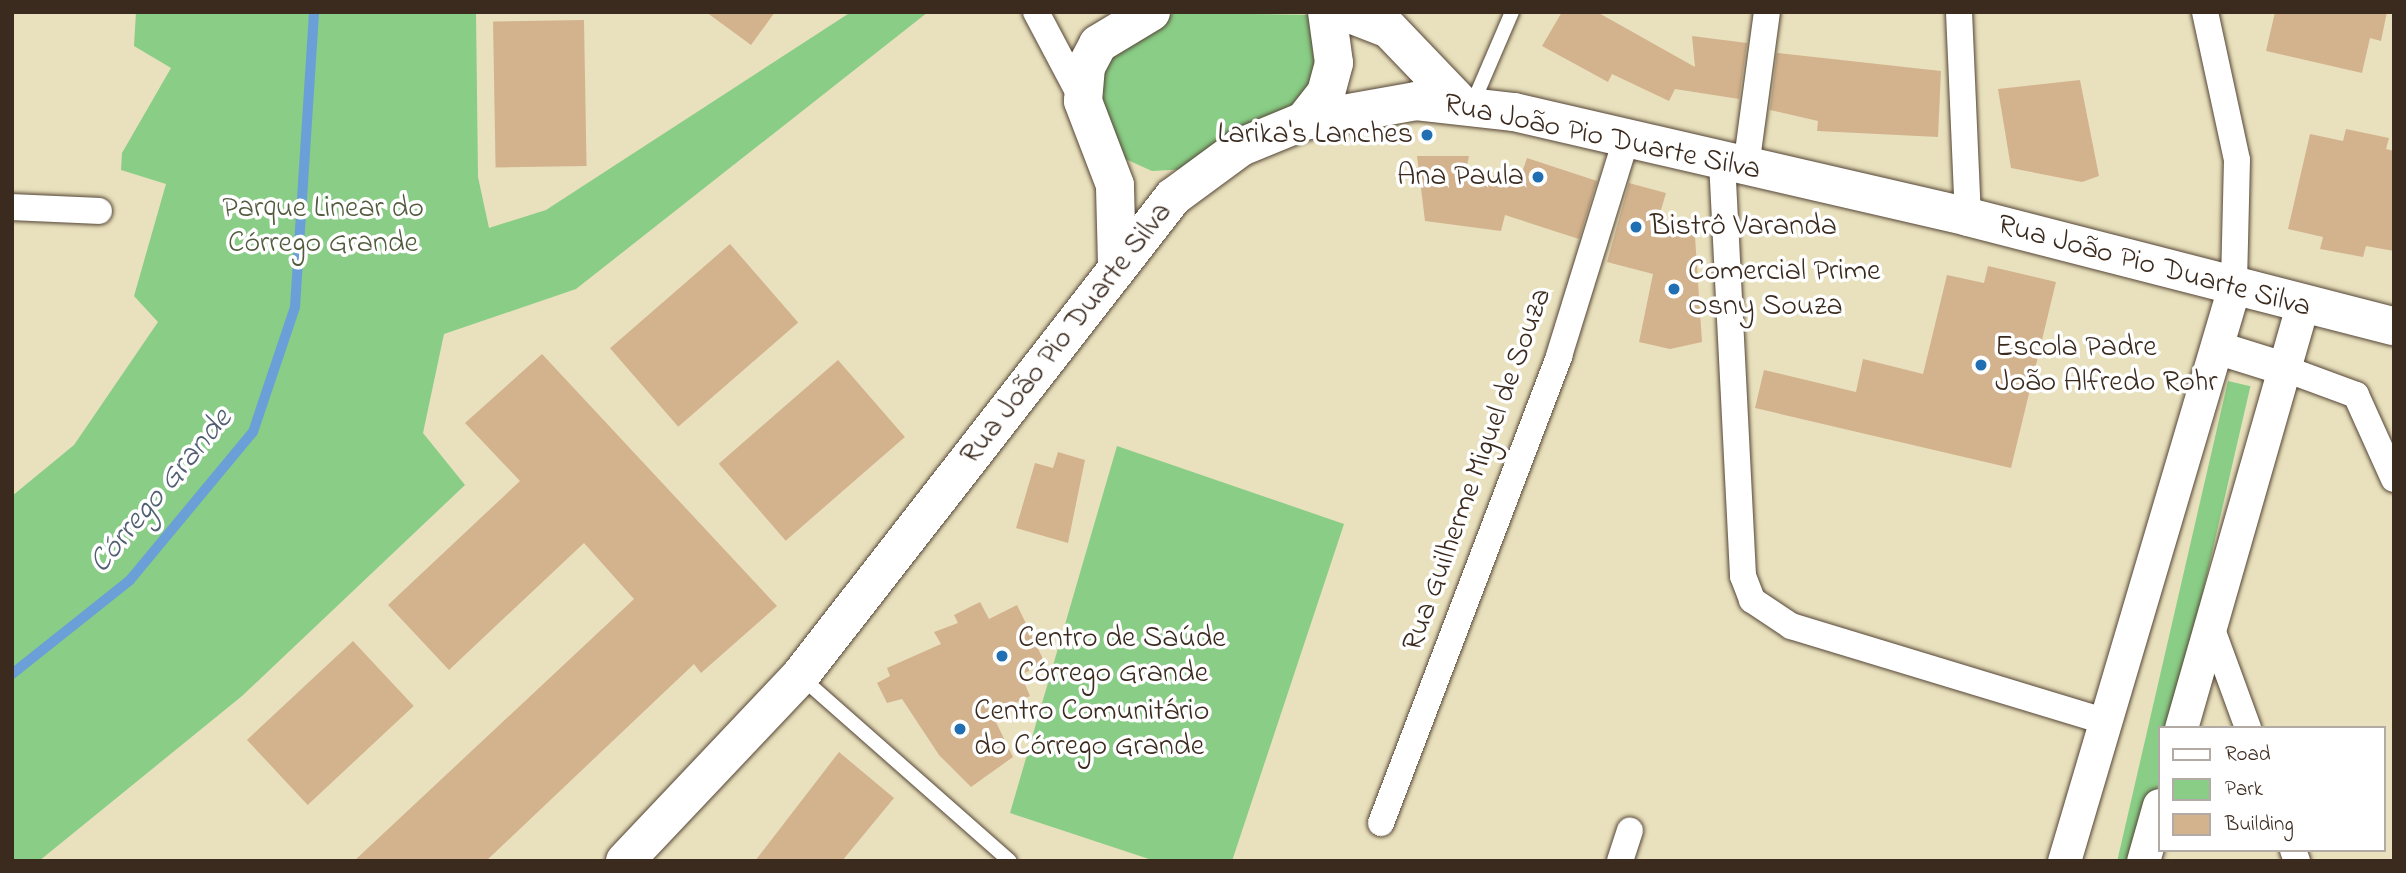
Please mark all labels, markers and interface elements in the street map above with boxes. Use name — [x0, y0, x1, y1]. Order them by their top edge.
street label: Rua João Pio Duarte Silva — [1440, 87, 1764, 189]
place label: Larika's Lanches — [1217, 117, 1413, 153]
marker: Larika's Lanches — [1419, 127, 1435, 143]
place label: Ana Paula — [1397, 159, 1524, 195]
marker: Ana Paula — [1530, 169, 1546, 185]
park label: Parque Linear do Córrego Grande — [222, 191, 424, 262]
street label: Rua João Pio Duarte Silva — [953, 196, 1181, 472]
street label: Rua João Pio Duarte Silva — [1993, 208, 2315, 326]
place label: Bistrô Varanda — [1650, 209, 1837, 245]
marker: Bistrô Varanda — [1628, 219, 1644, 235]
place label: Comercial Prime Osny Souza — [1688, 254, 1881, 324]
marker: Comercial Prime Osny Souza — [1666, 281, 1682, 297]
street label: Rua Guilherme Miguel de Souza — [1395, 284, 1561, 656]
place label: Escola Padre João Alfredo Rohr — [1995, 330, 2218, 400]
marker: Escola Padre João Alfredo Rohr — [1973, 357, 1989, 373]
water label: Córrego Grande — [82, 402, 242, 582]
place label: Centro de Saúde Córrego Grande — [1018, 621, 1226, 692]
marker: Centro de Saúde Córrego Grande — [992, 646, 1012, 666]
place label: Centro Comunitário do Córrego Grande — [974, 694, 1209, 764]
marker: Centro Comunitário do Córrego Grande — [952, 721, 968, 737]
legend — [2158, 726, 2385, 852]
text: Road — [2225, 740, 2271, 770]
text: Park — [2225, 775, 2263, 805]
text: Building — [2225, 810, 2294, 840]

